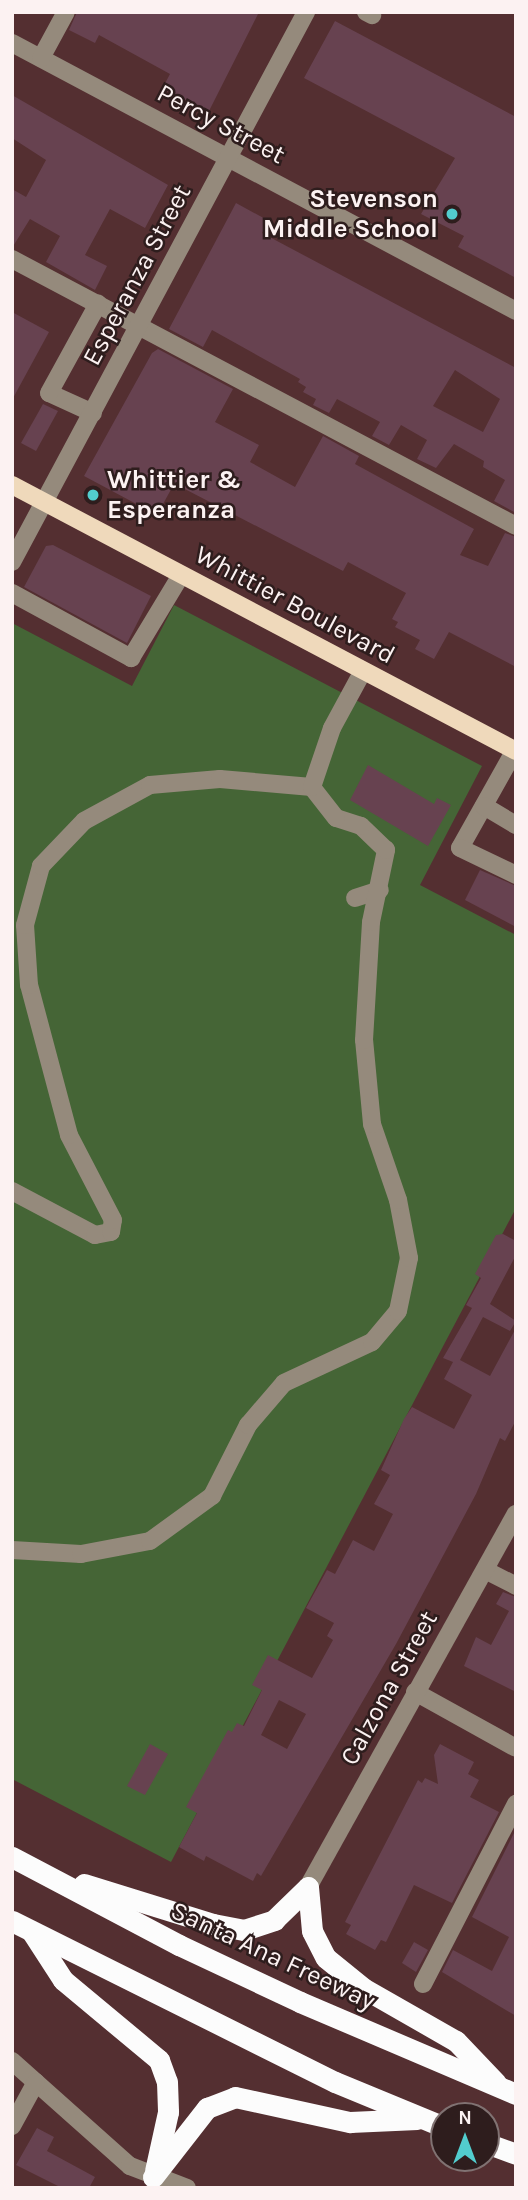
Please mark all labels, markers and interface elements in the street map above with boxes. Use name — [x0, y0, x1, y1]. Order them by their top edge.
street label: Percy Street — [152, 77, 290, 171]
street label: Esperanza Street — [76, 179, 198, 371]
place label: Stevenson Middle School — [263, 183, 438, 244]
marker: Stevenson Middle School — [444, 206, 460, 222]
place label: Whittier & Esperanza — [107, 464, 241, 526]
marker: Whittier & Esperanza — [85, 487, 101, 503]
street label: Whittier Boulevard — [190, 539, 400, 671]
street label: Calzona Street — [334, 1605, 444, 1771]
street label: Santa Ana Freeway — [166, 1895, 380, 2017]
north arrow — [430, 2102, 500, 2172]
text: N — [458, 2107, 472, 2129]

